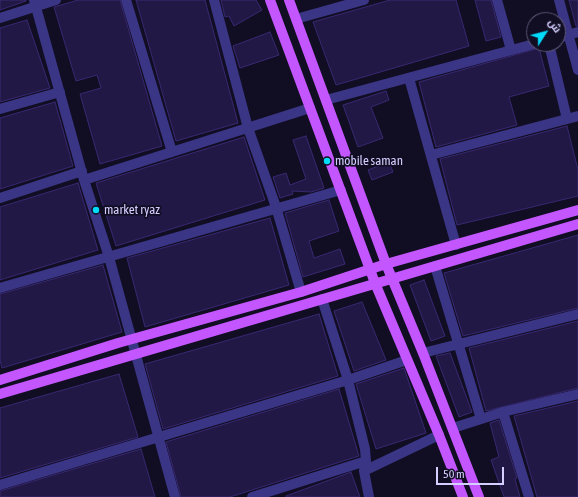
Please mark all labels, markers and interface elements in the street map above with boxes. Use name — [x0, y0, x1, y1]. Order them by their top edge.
north arrow — [526, 12, 566, 52]
text: ش — [546, 16, 564, 35]
place label: mobile saman — [335, 153, 403, 169]
marker: mobile saman — [322, 156, 332, 166]
place label: market ryaz — [104, 202, 160, 218]
marker: market ryaz — [91, 205, 101, 215]
scale bar — [438, 459, 506, 485]
text: 50 m — [443, 467, 465, 481]

